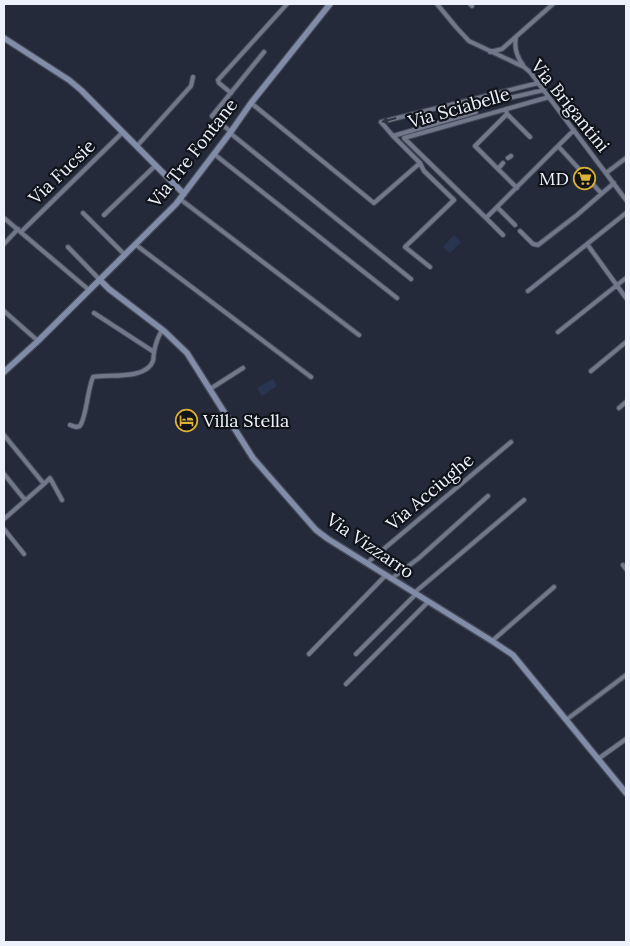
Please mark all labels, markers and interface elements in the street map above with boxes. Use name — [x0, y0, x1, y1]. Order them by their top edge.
street label: Via Brigantini — [525, 54, 615, 157]
street label: Via Sciabelle — [405, 82, 512, 133]
street label: Via Tre Fontane — [142, 93, 242, 212]
one-way arrow — [381, 116, 397, 124]
street label: Via Fucsie — [23, 134, 100, 210]
place label: MD — [539, 167, 569, 190]
supermarket icon: MD — [573, 167, 597, 191]
hotel icon: Villa Stella — [175, 409, 199, 433]
place label: Villa Stella — [202, 409, 289, 432]
street label: Via Acciughe — [380, 448, 478, 536]
street label: Via Vizzarro — [321, 507, 418, 583]

